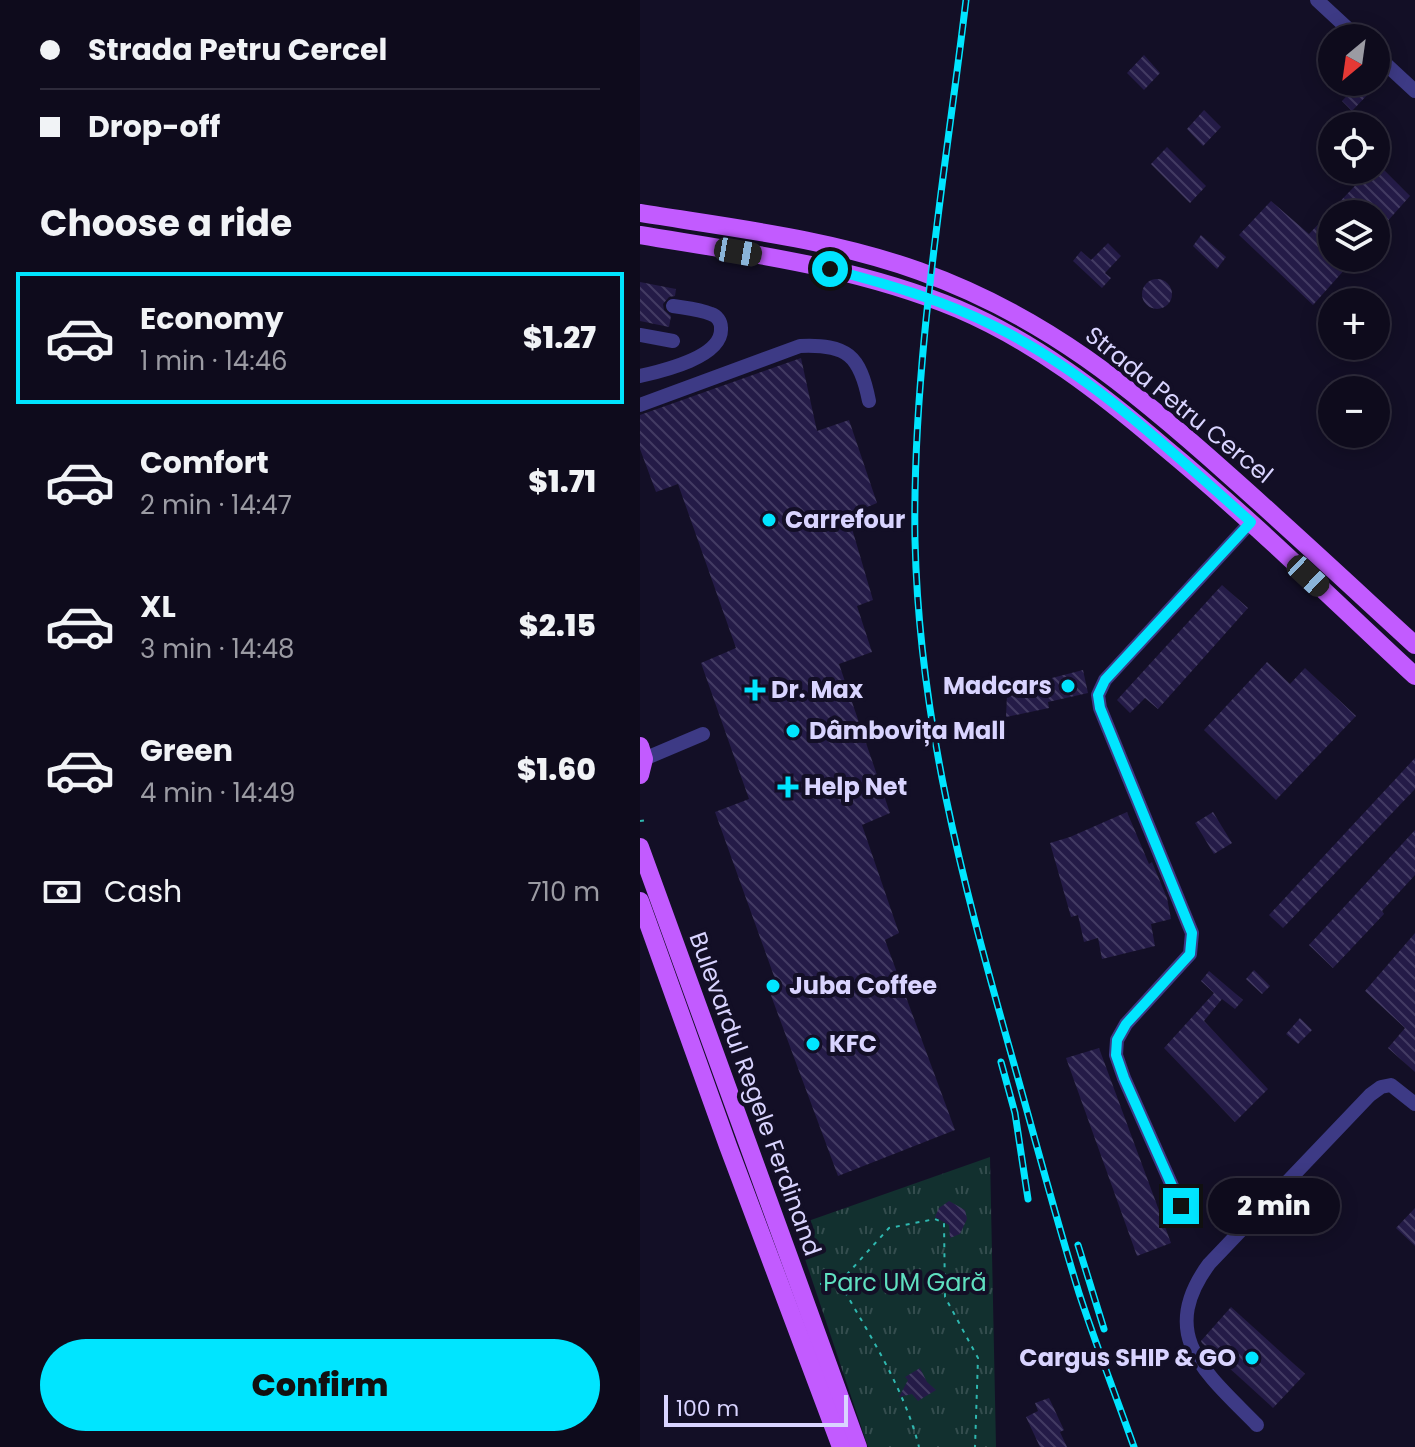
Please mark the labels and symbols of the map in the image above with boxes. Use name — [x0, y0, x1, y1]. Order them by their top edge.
north arrow — [1318, 24, 1390, 96]
car — [712, 236, 764, 268]
route start — [812, 251, 848, 287]
street label: Strada Petru Cercel — [1078, 319, 1280, 491]
place label: Carrefour — [785, 503, 905, 536]
marker: Carrefour — [760, 511, 778, 529]
car — [1282, 551, 1334, 601]
place label: Madcars — [943, 669, 1052, 702]
place label: Dr. Max — [771, 673, 864, 706]
marker: Madcars — [1059, 677, 1077, 695]
marker: Dr. Max — [746, 681, 764, 699]
place label: Dâmbovița Mall — [809, 714, 1005, 747]
marker: Dâmbovița Mall — [784, 722, 802, 740]
place label: Help Net — [804, 770, 907, 803]
marker: Help Net — [779, 778, 797, 796]
street label: Bulevardul Regele Ferdinand — [681, 927, 830, 1260]
place label: Juba Coffee — [789, 969, 937, 1002]
marker: Juba Coffee — [764, 977, 782, 995]
place label: KFC — [829, 1027, 877, 1060]
marker: KFC — [804, 1035, 822, 1053]
callout: 2 min — [1209, 1178, 1341, 1234]
route end — [1163, 1188, 1199, 1224]
park label: Parc UM Gară — [823, 1266, 987, 1299]
place label: Cargus SHIP & GO — [1019, 1341, 1236, 1374]
marker: Cargus SHIP & GO — [1243, 1349, 1261, 1367]
scale bar — [664, 1391, 848, 1427]

